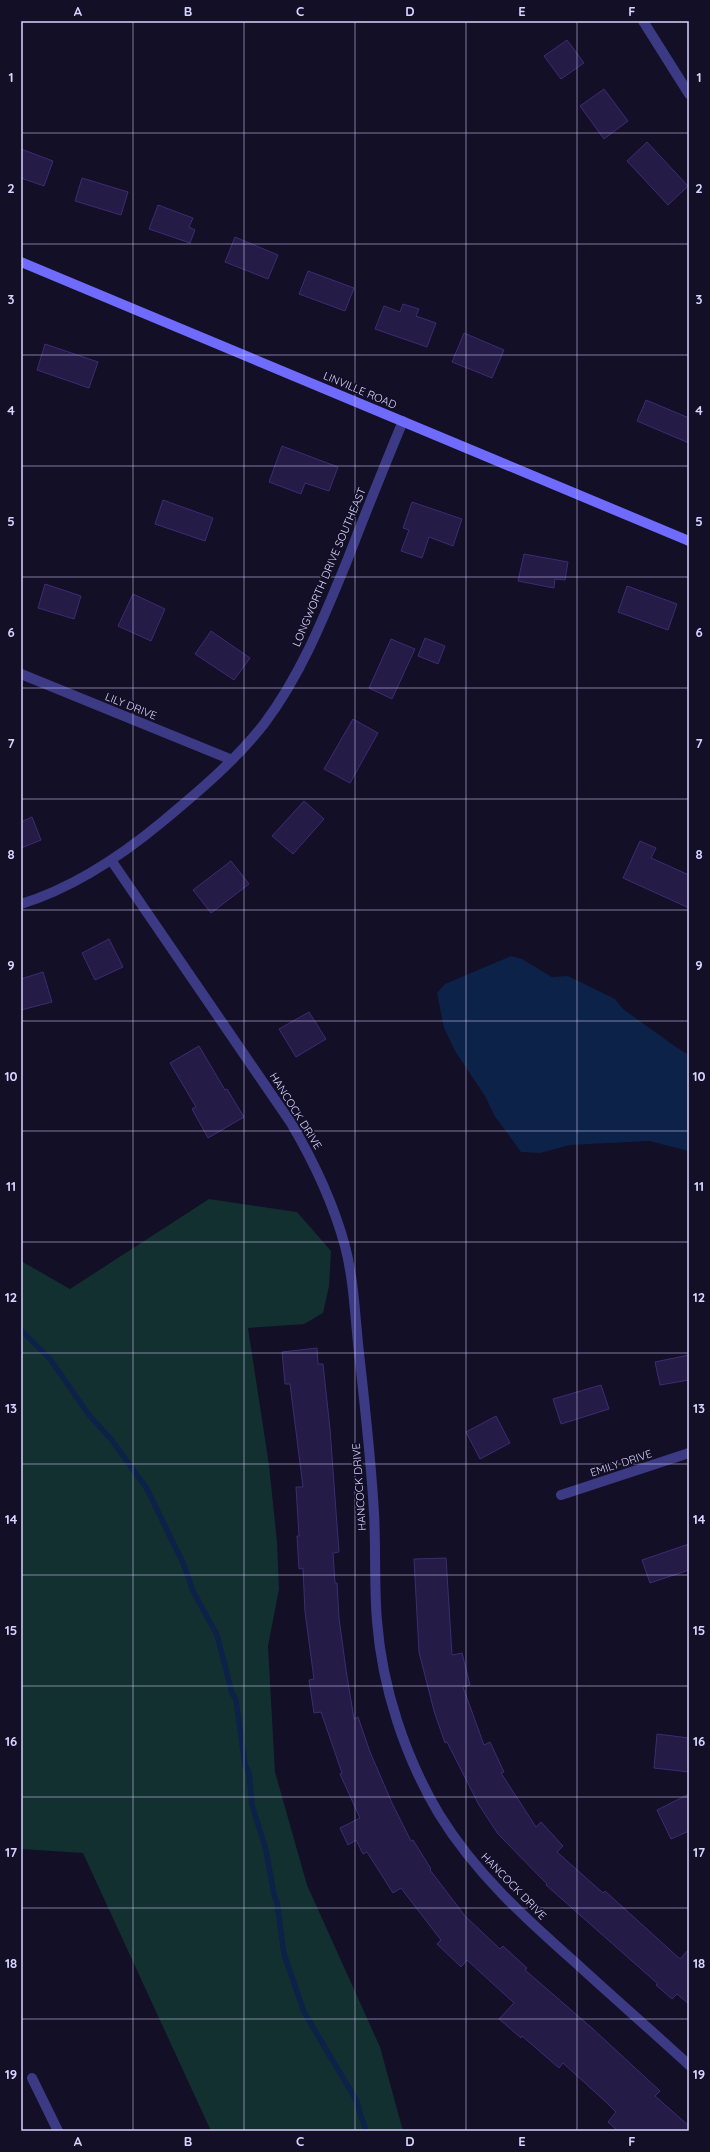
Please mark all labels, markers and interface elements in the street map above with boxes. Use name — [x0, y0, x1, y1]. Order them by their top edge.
text: A — [74, 3, 83, 19]
text: B — [184, 3, 192, 19]
text: C — [296, 3, 304, 19]
text: D — [405, 3, 415, 19]
text: E — [518, 3, 526, 19]
text: F — [628, 3, 636, 19]
text: 1 — [8, 69, 14, 85]
text: 1 — [696, 69, 702, 85]
text: 2 — [7, 180, 15, 196]
text: 2 — [695, 180, 703, 196]
text: 3 — [8, 291, 15, 307]
text: 3 — [696, 291, 703, 307]
street label: LINVILLE ROAD — [321, 368, 399, 412]
text: 4 — [7, 402, 15, 418]
text: 4 — [695, 402, 703, 418]
street label: LONGWORTH DRIVE SOUTHEAST — [289, 485, 369, 649]
text: 5 — [7, 513, 15, 529]
text: 5 — [695, 513, 703, 529]
text: 6 — [7, 624, 15, 640]
text: 6 — [695, 624, 703, 640]
street label: LILY DRIVE — [103, 689, 159, 723]
text: 7 — [7, 735, 15, 751]
text: 7 — [695, 735, 703, 751]
text: 8 — [7, 846, 15, 862]
text: 8 — [695, 846, 703, 862]
text: 9 — [7, 957, 15, 973]
text: 9 — [695, 957, 703, 973]
text: 10 — [4, 1068, 18, 1084]
text: 10 — [692, 1068, 706, 1084]
street label: HANCOCK DRIVE — [267, 1070, 325, 1152]
text: 11 — [6, 1178, 16, 1194]
text: 11 — [694, 1178, 704, 1194]
text: 12 — [5, 1289, 17, 1305]
text: 12 — [693, 1289, 705, 1305]
text: 13 — [5, 1400, 17, 1416]
text: 13 — [693, 1400, 705, 1416]
street label: HANCOCK DRIVE — [349, 1443, 369, 1531]
street label: EMILY DRIVE — [588, 1446, 654, 1480]
text: 14 — [5, 1511, 18, 1527]
text: 14 — [693, 1511, 706, 1527]
text: 15 — [5, 1622, 17, 1638]
text: 15 — [693, 1622, 705, 1638]
text: 16 — [5, 1733, 17, 1749]
text: 16 — [693, 1733, 705, 1749]
text: 17 — [5, 1844, 17, 1860]
text: 17 — [693, 1844, 705, 1860]
street label: HANCOCK DRIVE — [478, 1850, 550, 1922]
text: 18 — [5, 1955, 17, 1971]
text: 18 — [693, 1955, 705, 1971]
text: 19 — [5, 2066, 17, 2082]
text: 19 — [693, 2066, 705, 2082]
text: A — [74, 2133, 83, 2149]
text: B — [184, 2133, 192, 2149]
text: C — [296, 2133, 304, 2149]
text: D — [405, 2133, 415, 2149]
text: E — [518, 2133, 526, 2149]
text: F — [628, 2133, 636, 2149]

